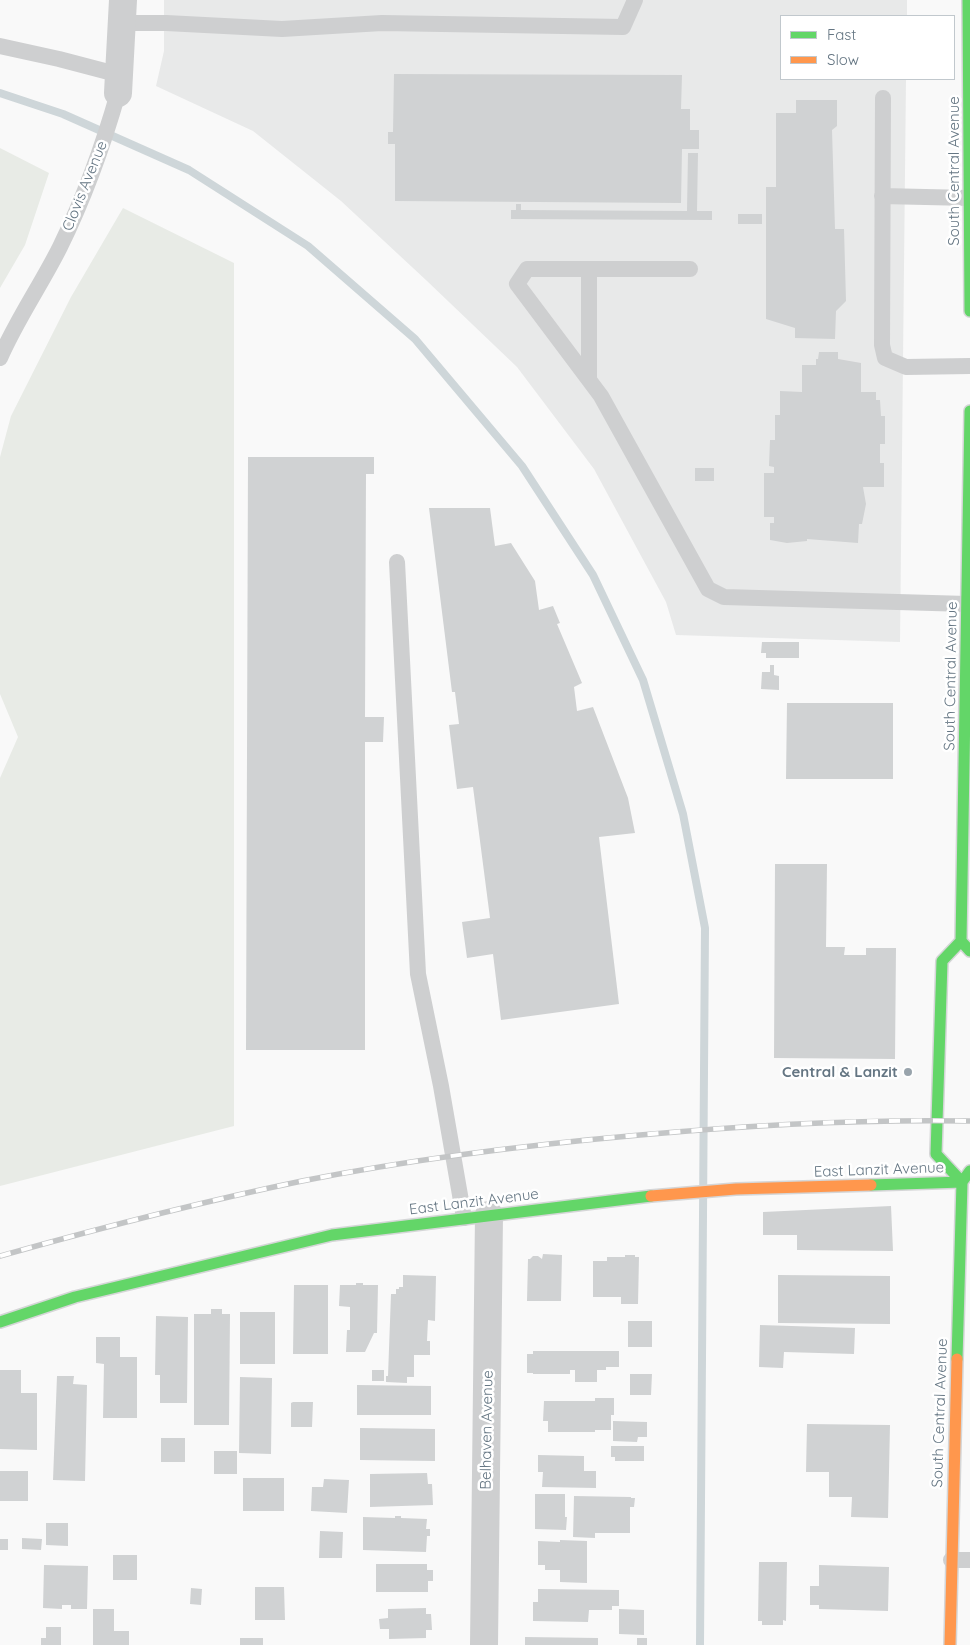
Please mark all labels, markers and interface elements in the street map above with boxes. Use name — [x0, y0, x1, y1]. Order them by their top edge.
legend — [780, 15, 955, 80]
text: Fast — [827, 25, 856, 44]
text: Slow — [827, 50, 859, 69]
street label: South Central Avenue — [945, 96, 963, 246]
street label: Clovis Avenue — [59, 138, 111, 234]
street label: South Central Avenue — [941, 601, 961, 751]
place label: Central & Lanzit — [782, 1063, 898, 1081]
marker: Central & Lanzit — [902, 1066, 914, 1078]
street label: East Lanzit Avenue — [814, 1159, 944, 1181]
street label: East Lanzit Avenue — [408, 1185, 540, 1219]
street label: South Central Avenue — [928, 1338, 952, 1488]
street label: Belhaven Avenue — [477, 1370, 497, 1490]

